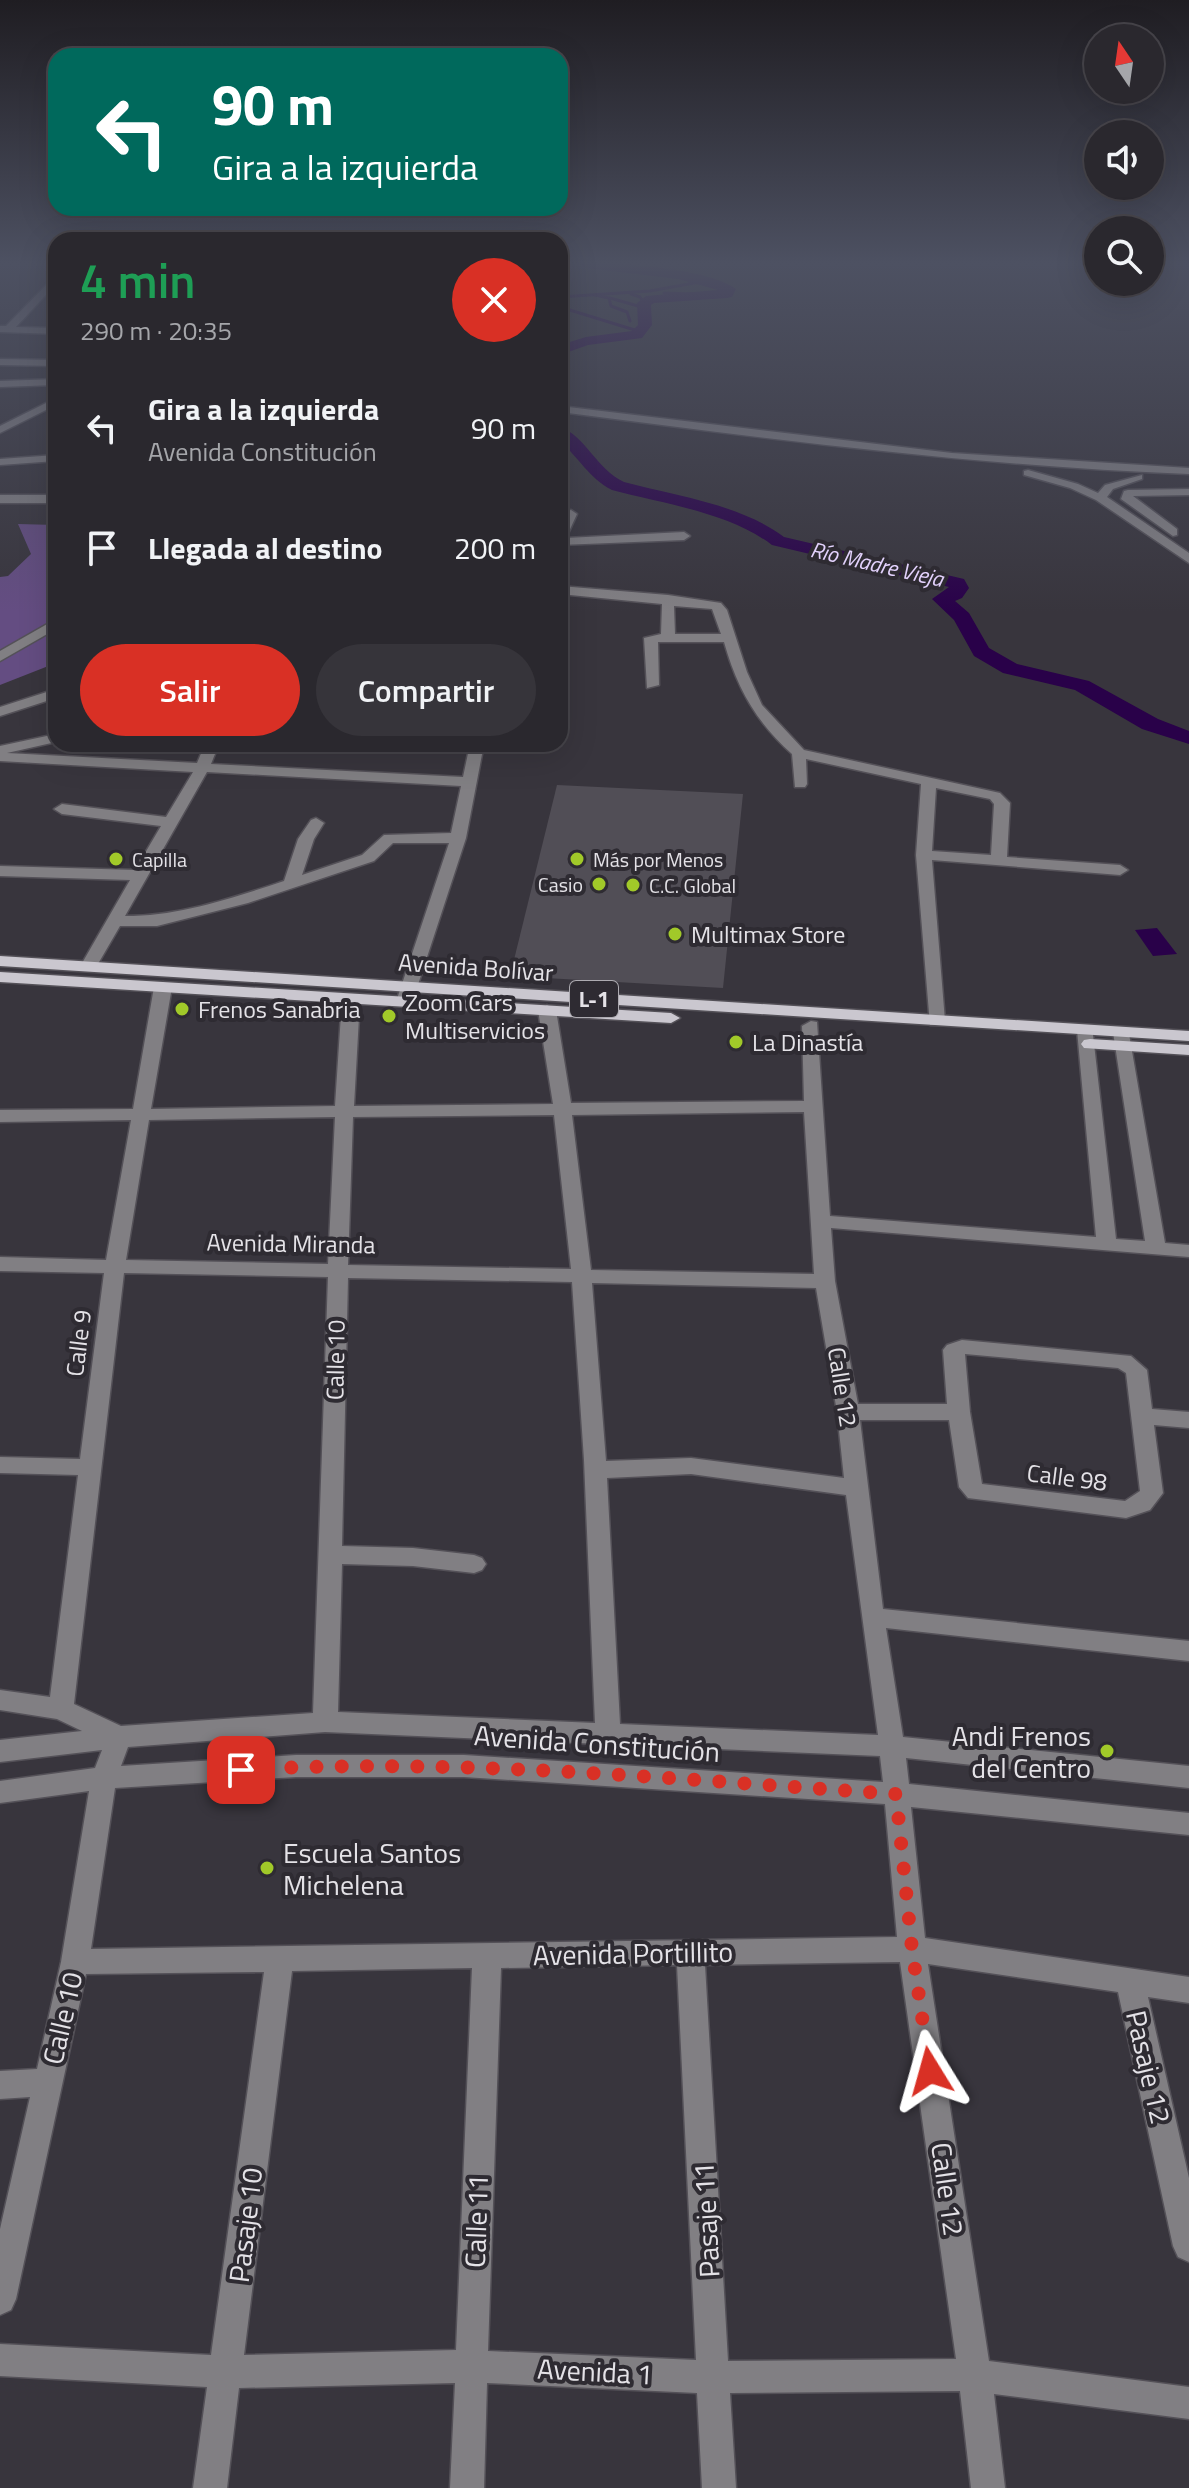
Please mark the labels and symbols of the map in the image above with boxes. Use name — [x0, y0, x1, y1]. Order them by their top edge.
north arrow — [1084, 24, 1164, 104]
water label: Río Madre Vieja — [807, 532, 949, 596]
place label: Capilla — [132, 844, 187, 875]
place label: Más por Menos — [593, 844, 723, 875]
marker: Capilla — [107, 850, 125, 868]
marker: Más por Menos — [568, 850, 586, 868]
place label: Casio — [538, 869, 583, 900]
place label: C.C. Global — [649, 870, 736, 901]
marker: Casio — [590, 875, 608, 893]
marker: C.C. Global — [624, 876, 642, 894]
place label: Multimax Store — [691, 916, 845, 952]
marker: Multimax Store — [666, 925, 684, 943]
street label: Avenida Bolívar — [397, 944, 555, 990]
road number: L-1 — [570, 981, 618, 1017]
place label: Zoom Cars Multiservicios — [405, 984, 545, 1048]
place label: Frenos Sanabria — [198, 991, 360, 1027]
marker: Frenos Sanabria — [173, 1000, 191, 1018]
marker: Zoom Cars Multiservicios — [380, 1007, 398, 1025]
place label: La Dinastía — [752, 1024, 863, 1060]
marker: La Dinastía — [727, 1033, 745, 1051]
street label: Avenida Miranda — [206, 1224, 376, 1262]
street label: Calle 9 — [56, 1308, 100, 1378]
street label: Calle 10 — [316, 1319, 354, 1401]
street label: Calle 12 — [819, 1344, 867, 1430]
street label: Calle 98 — [1025, 1454, 1109, 1500]
street label: Avenida Constitución — [473, 1713, 721, 1773]
place label: Andi Frenos del Centro — [952, 1714, 1091, 1789]
pin — [207, 1736, 275, 1804]
marker: Andi Frenos del Centro — [1098, 1742, 1116, 1760]
place label: Escuela Santos Michelena — [283, 1831, 461, 1906]
marker: Escuela Santos Michelena — [258, 1859, 276, 1877]
street label: Avenida Portillito — [532, 1930, 734, 1976]
street label: Calle 10 — [30, 1967, 94, 2069]
street label: Pasaje 12 — [1115, 2006, 1183, 2128]
position arrow — [888, 2029, 972, 2113]
street label: Calle 12 — [920, 2140, 976, 2238]
street label: Pasaje 11 — [682, 2161, 730, 2279]
street label: Pasaje 10 — [217, 2165, 273, 2285]
street label: Calle 11 — [453, 2173, 499, 2269]
street label: Avenida 1 — [536, 2347, 654, 2395]

